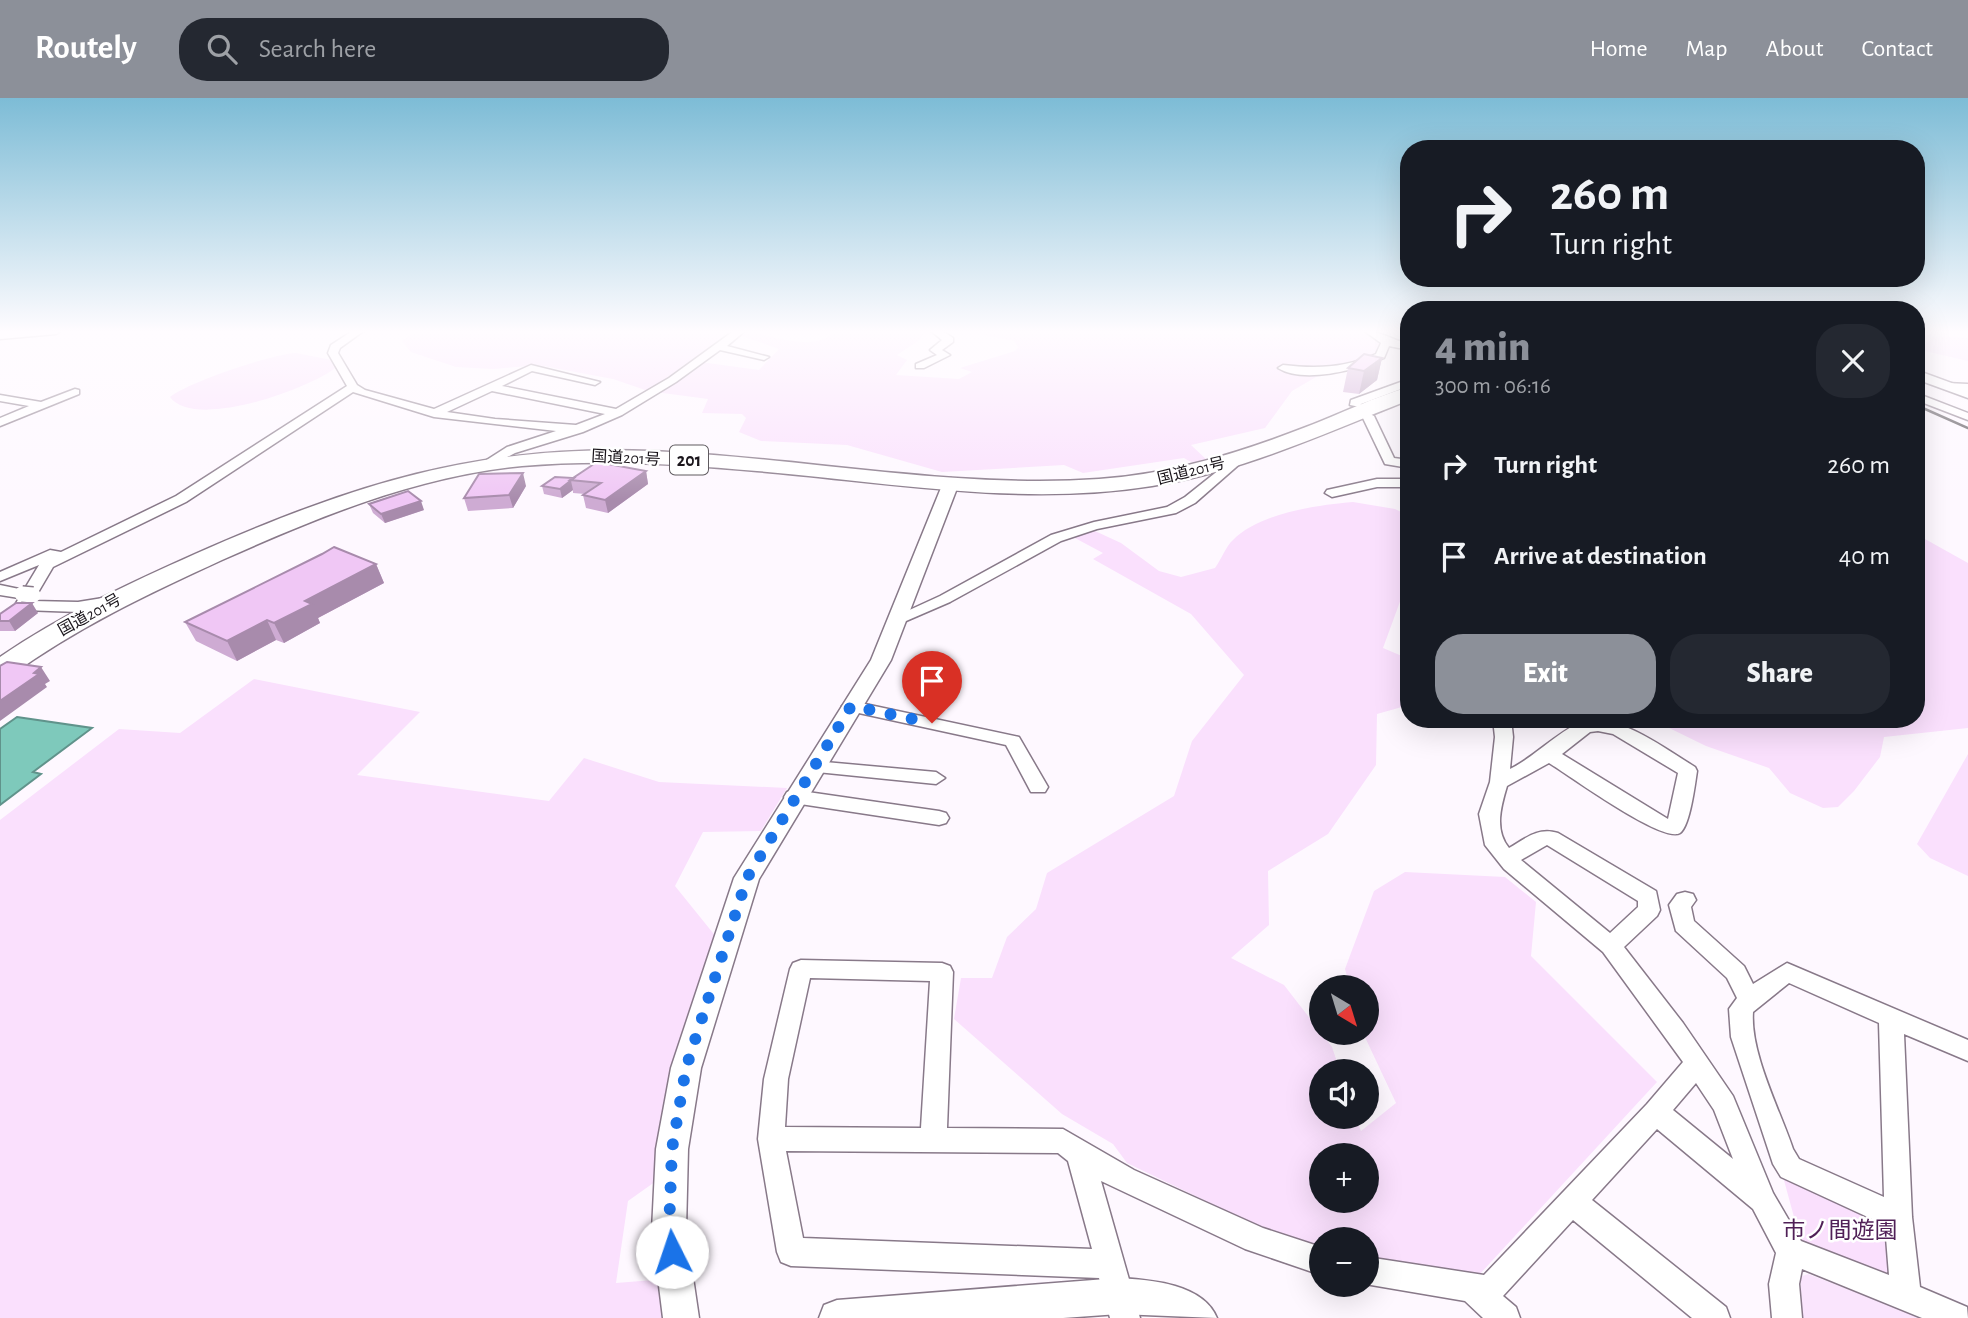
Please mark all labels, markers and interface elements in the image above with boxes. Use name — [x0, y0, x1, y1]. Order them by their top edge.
search box — [179, 18, 669, 81]
icon: search — [203, 30, 241, 68]
text: Routely — [35, 32, 137, 65]
text: Search here — [259, 36, 376, 62]
text: Home — [1590, 37, 1648, 61]
text: Map — [1686, 37, 1728, 61]
text: About — [1766, 37, 1823, 61]
text: Contact — [1861, 37, 1933, 61]
icon: right — [1435, 168, 1526, 259]
text: 260 m — [1550, 170, 1669, 219]
text: Turn right — [1550, 228, 1672, 260]
button: close — [1816, 324, 1890, 398]
text: 4 min — [1435, 326, 1531, 368]
text: 300 m · 06:16 — [1435, 375, 1551, 398]
road number: 201 — [670, 446, 708, 474]
street label: 国道201号 — [591, 447, 661, 468]
icon: right — [1435, 447, 1473, 485]
text: Turn right — [1494, 452, 1597, 478]
text: 260 m — [1827, 452, 1890, 478]
street label: 国道201号 — [1155, 454, 1227, 487]
icon: arrive — [1435, 538, 1473, 576]
text: Arrive at destination — [1494, 543, 1707, 569]
text: 40 m — [1839, 543, 1890, 569]
street label: 国道201号 — [55, 590, 124, 639]
button: Exit — [1435, 634, 1656, 714]
button: Share — [1670, 634, 1890, 714]
pin — [902, 651, 962, 723]
icon: arrive — [913, 662, 951, 700]
north arrow — [1309, 975, 1379, 1045]
map controls — [1309, 975, 1379, 1297]
button: sound — [1309, 1059, 1379, 1129]
button: + — [1309, 1143, 1379, 1213]
position arrow — [635, 1215, 709, 1289]
park label: 市ノ間遊園 — [1783, 1218, 1898, 1243]
button: − — [1309, 1227, 1379, 1297]

